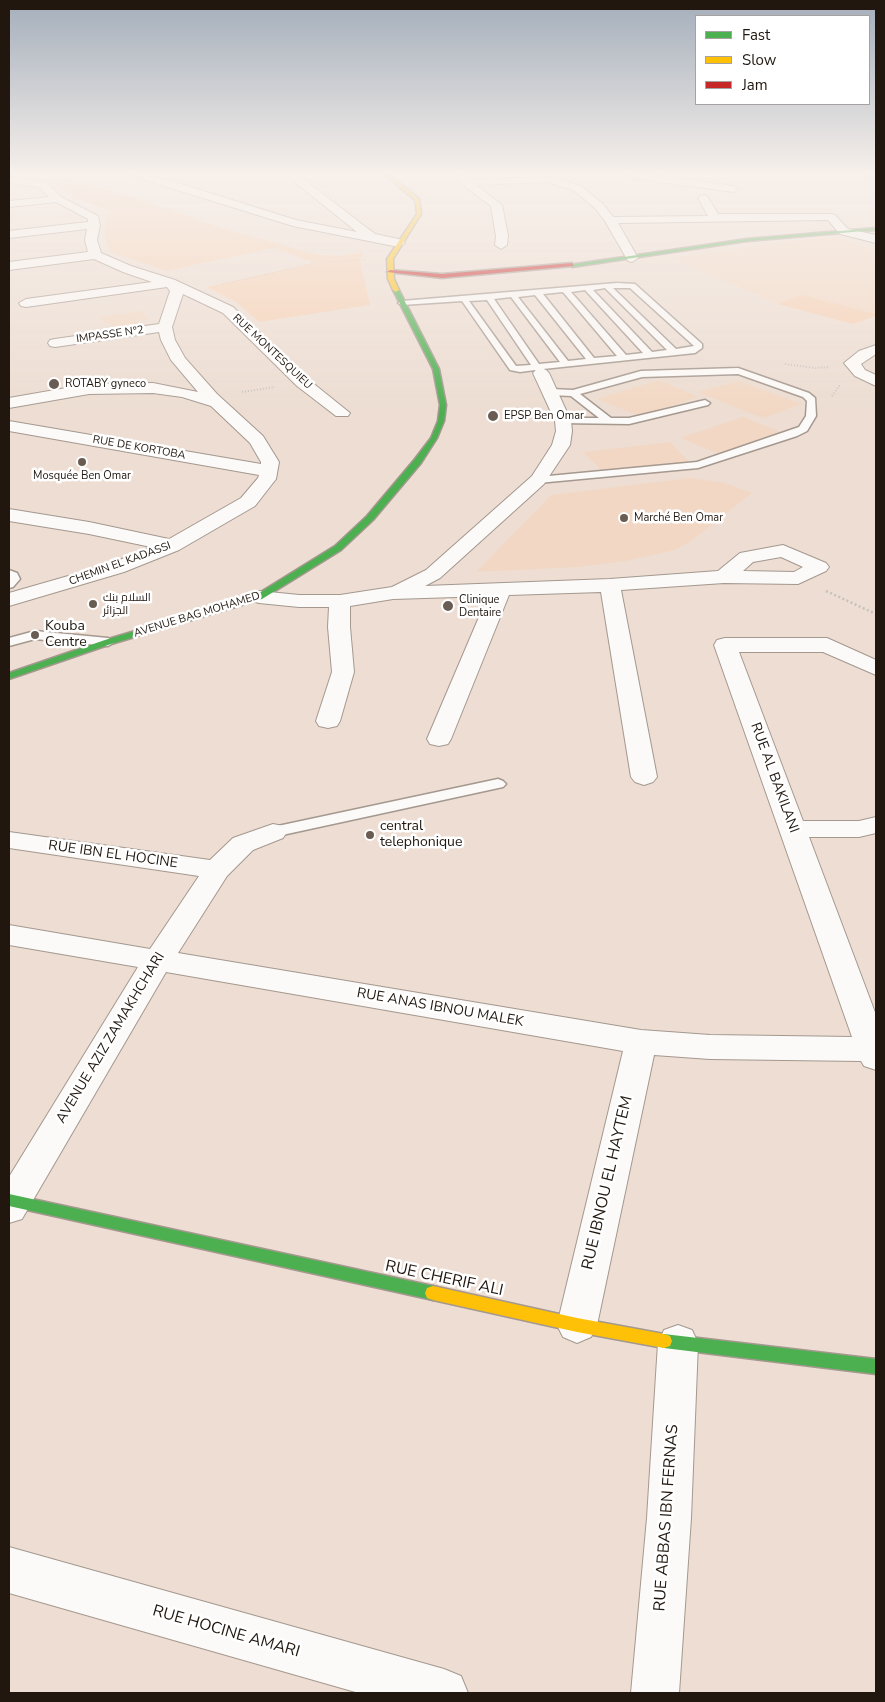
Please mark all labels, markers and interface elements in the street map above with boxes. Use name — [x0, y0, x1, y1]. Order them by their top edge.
legend — [695, 15, 870, 105]
text: Fast — [742, 25, 770, 45]
text: Slow — [742, 50, 776, 70]
text: Jam — [742, 75, 768, 95]
street label: RUE MONTESQUIEU — [229, 312, 315, 392]
street label: IMPASSE N°2 — [75, 324, 145, 346]
marker: ROTABY gyneco — [47, 377, 61, 391]
place label: ROTABY gyneco — [65, 377, 146, 391]
marker: EPSP Ben Omar — [486, 409, 500, 423]
place label: EPSP Ben Omar — [504, 409, 584, 423]
street label: RUE DE KORTOBA — [92, 433, 186, 463]
marker: Mosquée Ben Omar — [76, 456, 88, 468]
place label: Mosquée Ben Omar — [33, 469, 131, 483]
place label: Marché Ben Omar — [634, 511, 723, 525]
marker: Marché Ben Omar — [618, 512, 630, 524]
street label: CHEMIN EL KADASSI — [67, 539, 173, 589]
street label: AVENUE BAG MOHAMED — [132, 590, 262, 640]
place label: السلام بنك الجزائر — [103, 591, 151, 617]
place label: Clinique Dentaire — [459, 593, 501, 619]
marker: السلام بنك الجزائر — [87, 598, 99, 610]
marker: Clinique Dentaire — [441, 599, 455, 613]
place label: Kouba Centre — [45, 619, 87, 652]
marker: Kouba Centre — [29, 629, 41, 641]
street label: RUE AL BAKILANI — [746, 721, 802, 835]
place label: central telephonique — [380, 819, 462, 852]
marker: central telephonique — [364, 829, 376, 841]
street label: RUE IBN EL HOCINE — [47, 838, 179, 872]
street label: AVENUE AZIZ ZAMAKHCHARI — [53, 949, 169, 1127]
street label: RUE ANAS IBNOU MALEK — [355, 985, 525, 1031]
street label: RUE IBNOU EL HAYTEM — [579, 1094, 637, 1272]
street label: RUE CHERIF ALI — [383, 1257, 505, 1301]
street label: RUE ABBAS IBN FERNAS — [651, 1424, 683, 1612]
street label: RUE HOCINE AMARI — [150, 1602, 302, 1662]

